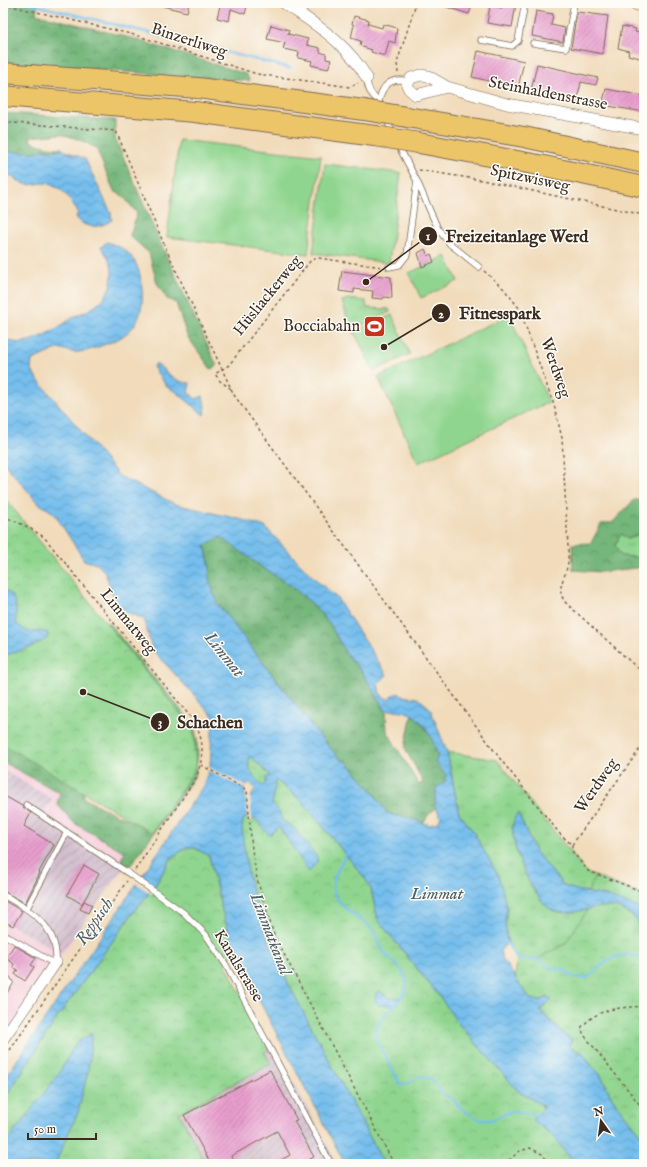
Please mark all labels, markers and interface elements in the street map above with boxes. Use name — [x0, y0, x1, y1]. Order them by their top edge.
street label: Binzerliweg — [148, 19, 230, 63]
street label: Steinhaldenstrasse — [487, 73, 609, 115]
street label: Spitzwisweg — [488, 161, 572, 197]
callout: Freizeitanlage Werd — [418, 221, 596, 250]
text: Freizeitanlage Werd — [446, 227, 589, 248]
text: 1 — [426, 229, 431, 244]
street label: Hüsliackerweg — [229, 251, 307, 340]
callout: Fitnesspark — [431, 299, 549, 328]
text: Fitnesspark — [459, 304, 542, 325]
text: 2 — [438, 307, 444, 322]
sports icon: Bocciabahn — [362, 314, 388, 340]
place label: Bocciabahn — [283, 317, 360, 337]
street label: Werdweg — [535, 335, 575, 401]
street label: Limmatweg — [95, 585, 161, 659]
water label: Limmat — [199, 627, 249, 682]
callout: Schachen — [150, 707, 251, 736]
text: Schachen — [177, 713, 243, 734]
text: 3 — [158, 715, 162, 730]
street label: Werdweg — [571, 754, 623, 817]
water label: Limmat — [410, 884, 464, 905]
water label: Limmatkanal — [244, 889, 296, 980]
water label: Reppisch — [71, 895, 119, 949]
street label: Kanalstrasse — [209, 926, 267, 1006]
north arrow — [581, 1101, 621, 1141]
text: N — [592, 1104, 606, 1120]
scale bar — [28, 1115, 96, 1141]
text: 50 m — [34, 1122, 56, 1137]

